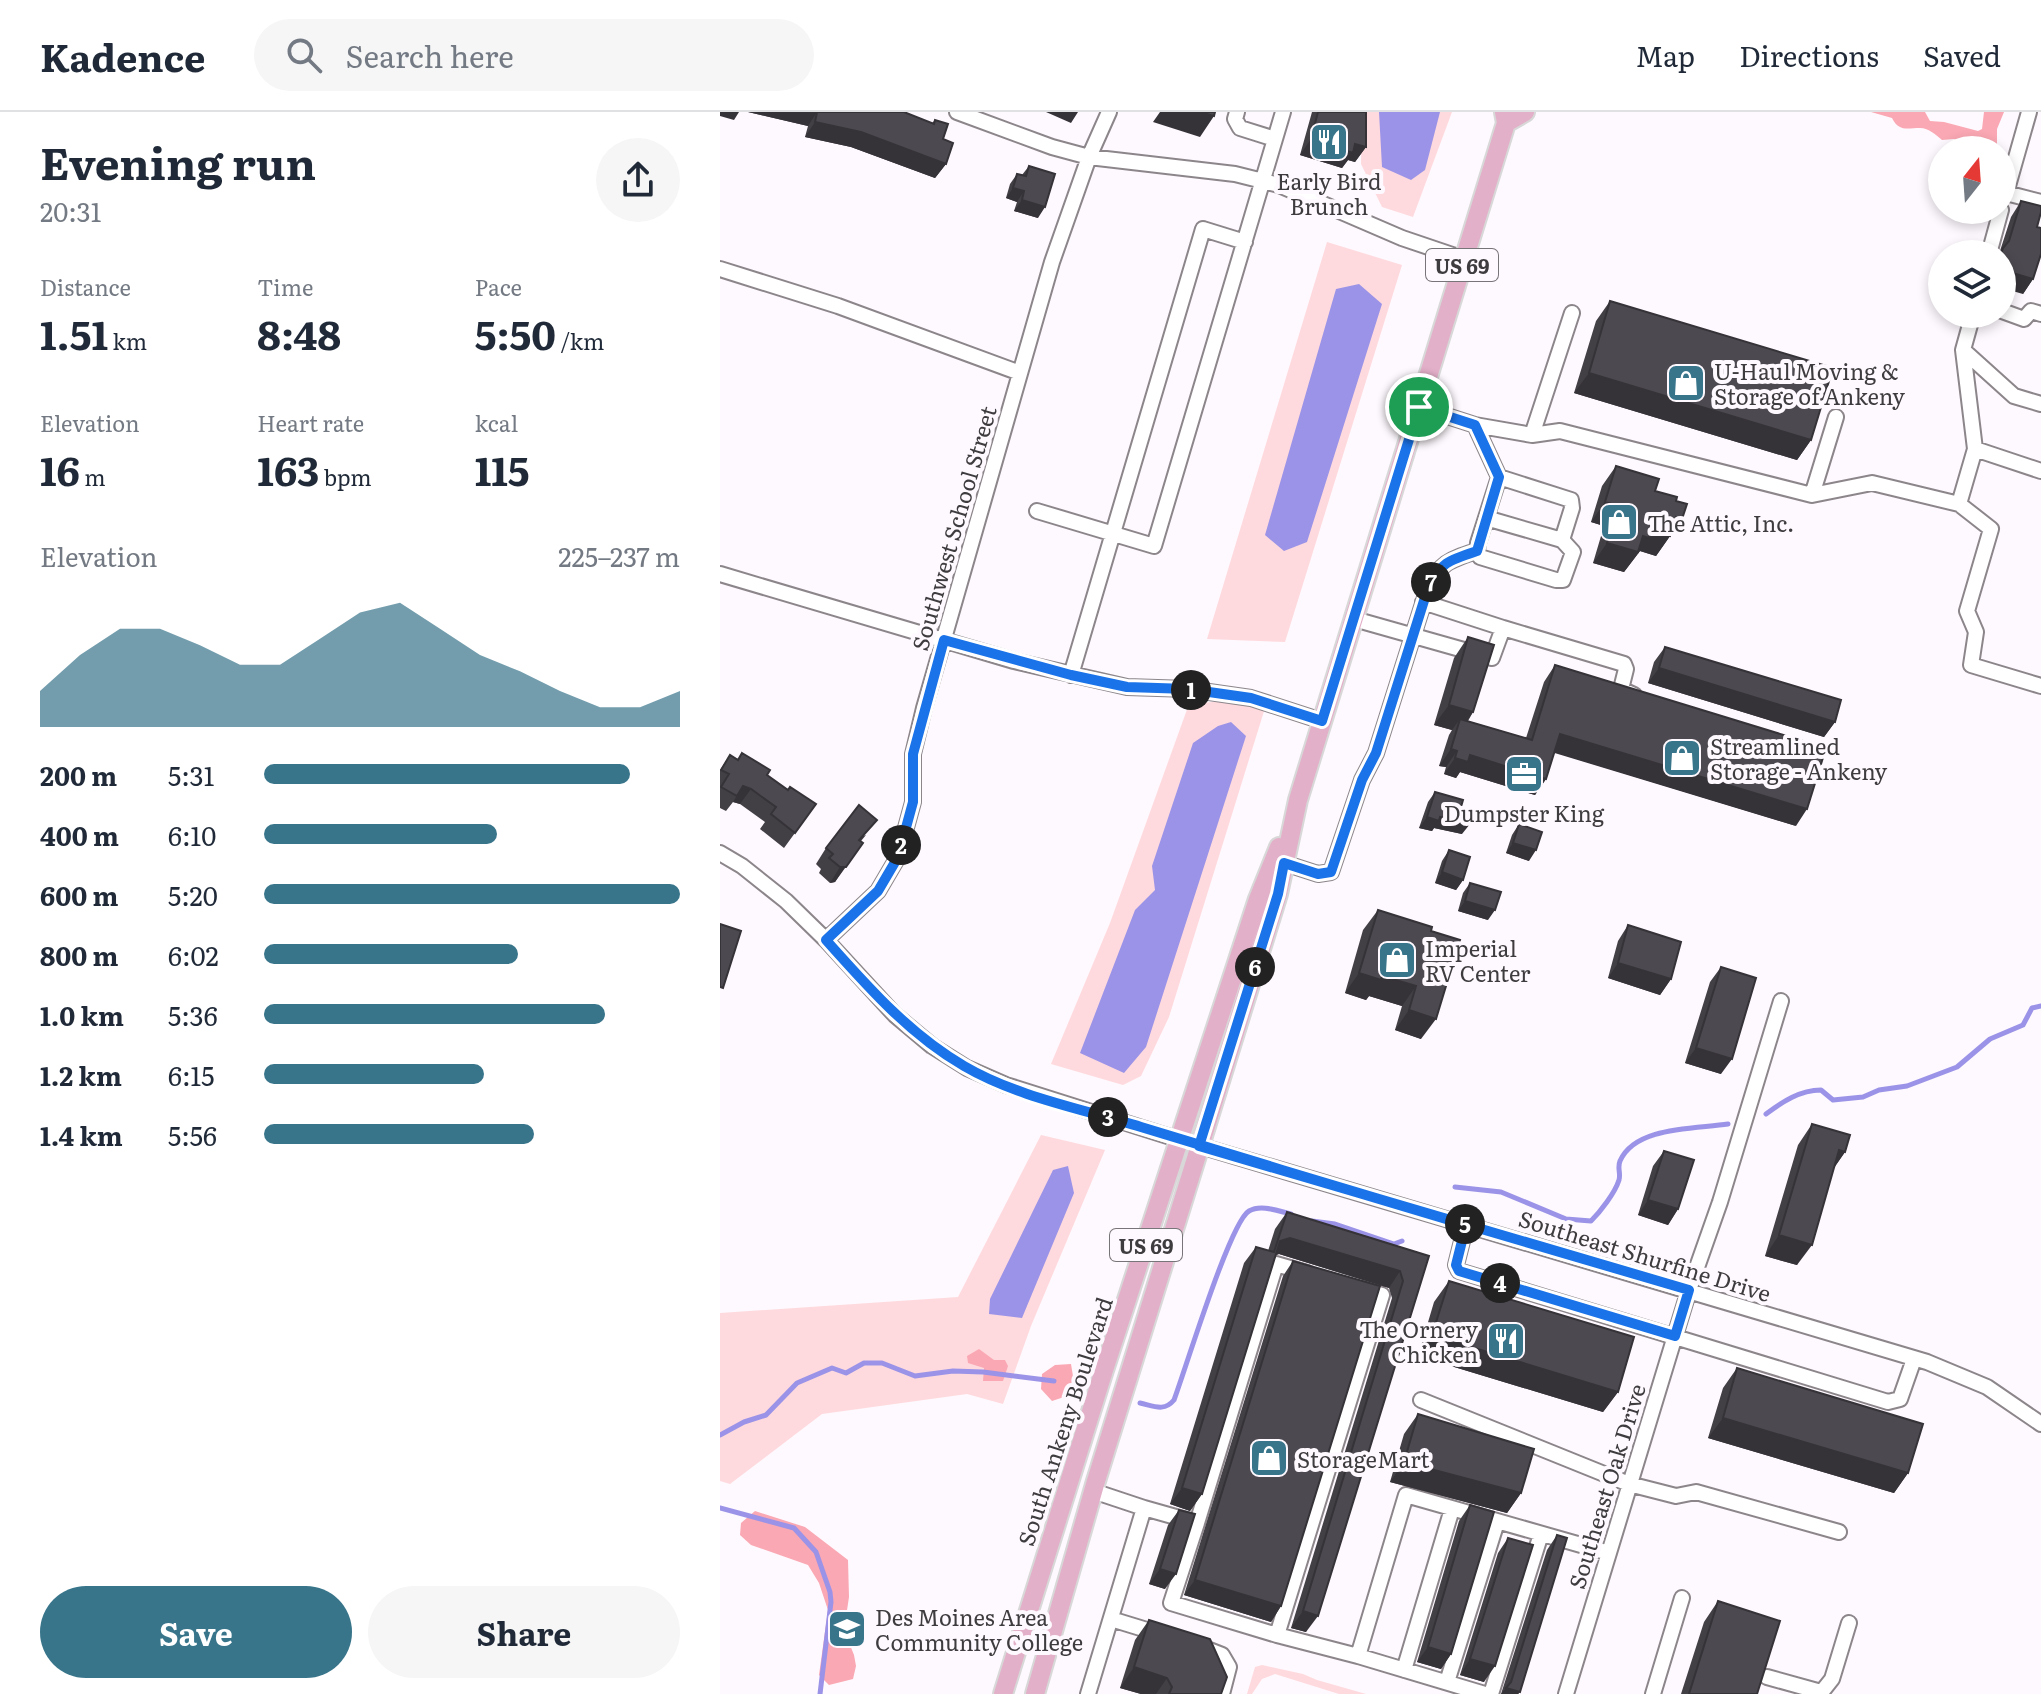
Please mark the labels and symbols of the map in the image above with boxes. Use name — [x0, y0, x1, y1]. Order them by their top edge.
restaurant icon: Early Bird Brunch — [1308, 121, 1350, 163]
north arrow — [1928, 136, 2016, 224]
place label: Early Bird Brunch — [1277, 164, 1381, 222]
road number: US 69 — [1426, 249, 1498, 281]
place label: U-Haul Moving & Storage of Ankeny — [1714, 354, 1905, 412]
shop icon: U-Haul Moving & Storage of Ankeny — [1665, 362, 1707, 404]
pin — [1385, 373, 1453, 441]
street label: Southwest School Street — [902, 402, 1004, 654]
shop icon: The Attic, Inc. — [1598, 501, 1640, 543]
place label: The Attic, Inc. — [1647, 506, 1794, 539]
pin: 7 — [1411, 562, 1451, 602]
pin: 1 — [1171, 670, 1211, 710]
place label: Streamlined Storage - Ankeny — [1710, 729, 1888, 787]
shop icon: Streamlined Storage - Ankeny — [1661, 737, 1703, 779]
office icon: Dumpster King — [1503, 753, 1545, 795]
place label: Dumpster King — [1444, 796, 1605, 829]
pin: 2 — [881, 825, 921, 865]
place label: Imperial RV Center — [1425, 931, 1531, 989]
shop icon: Imperial RV Center — [1376, 939, 1418, 981]
pin: 6 — [1235, 947, 1275, 987]
pin: 3 — [1088, 1097, 1128, 1137]
street label: Southeast Shurfine Drive — [1515, 1201, 1775, 1309]
pin: 5 — [1445, 1204, 1485, 1244]
road number: US 69 — [1110, 1229, 1182, 1261]
pin: 4 — [1480, 1263, 1520, 1303]
street label: South Ankeny Boulevard — [1008, 1292, 1120, 1550]
place label: The Ornery Chicken — [1359, 1312, 1478, 1370]
restaurant icon: The Ornery Chicken — [1485, 1320, 1527, 1362]
street label: Southeast Oak Drive — [1559, 1379, 1653, 1593]
shop icon: StorageMart — [1248, 1437, 1290, 1479]
place label: StorageMart — [1297, 1442, 1430, 1475]
place label: Des Moines Area Community College — [875, 1600, 1083, 1658]
school or university icon: Des Moines Area Community College — [826, 1608, 868, 1650]

